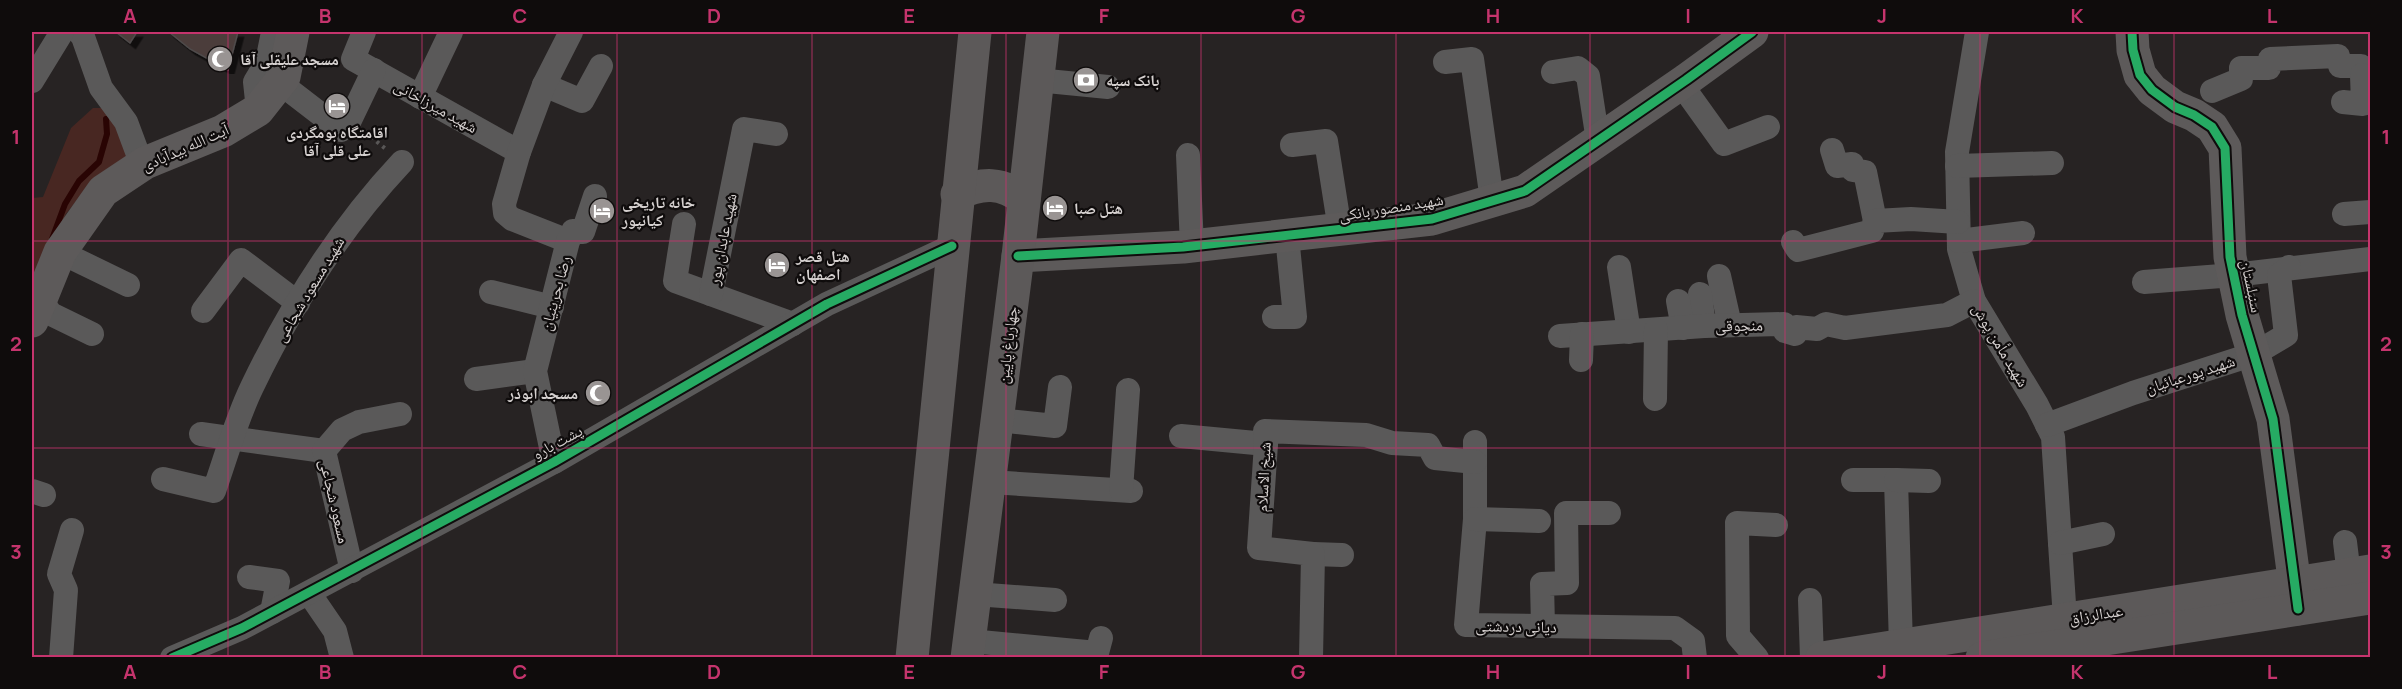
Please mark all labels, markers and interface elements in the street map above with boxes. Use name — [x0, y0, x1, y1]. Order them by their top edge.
text: A — [123, 2, 137, 29]
text: B — [319, 2, 332, 29]
text: C — [513, 2, 527, 29]
text: D — [707, 2, 721, 29]
text: E — [903, 2, 915, 29]
text: F — [1099, 2, 1110, 29]
text: G — [1291, 2, 1306, 29]
text: H — [1486, 2, 1500, 29]
text: I — [1685, 2, 1691, 29]
text: J — [1877, 2, 1887, 29]
text: K — [2071, 2, 2084, 29]
text: L — [2267, 2, 2278, 29]
mosque icon: مسجد علیقلی آقا — [205, 44, 235, 74]
place label: مسجد علیقلی آقا — [240, 48, 339, 70]
bank icon: بانک سپه — [1071, 65, 1101, 95]
place label: بانک سپه — [1106, 69, 1159, 91]
street label: شهید میرزاخانی — [390, 74, 482, 138]
hotel icon: اقامتگاه بومگردی علی قلی آقا — [322, 91, 352, 121]
street label: آیت الله بیدآبادی — [138, 118, 233, 176]
place label: اقامتگاه بومگردی علی قلی آقا — [286, 121, 388, 161]
text: 1 — [12, 123, 20, 150]
text: 1 — [2382, 123, 2390, 150]
street label: شهید منصور بانکی — [1337, 188, 1445, 226]
place label: خانه تاریخی کیانپور — [621, 191, 695, 231]
street label: شهید عابدان پور — [702, 191, 742, 288]
hotel icon: هتل صبا — [1040, 193, 1070, 223]
hotel icon: خانه تاریخی کیانپور — [587, 196, 617, 226]
place label: هتل صبا — [1074, 197, 1123, 219]
street label: شهید مسعود شجاعی — [269, 232, 349, 346]
place label: هتل قصر اصفهان — [795, 245, 850, 285]
hotel icon: هتل قصر اصفهان — [762, 250, 792, 280]
street label: رضا بحرینیان — [534, 253, 576, 333]
street label: سنبلستان — [2236, 258, 2268, 314]
street label: شهید مأمن پوش — [1967, 299, 2035, 391]
street label: چهارباغ پایین — [991, 305, 1023, 385]
street label: منجوقی — [1715, 314, 1763, 336]
text: 2 — [10, 330, 22, 357]
text: 2 — [2380, 330, 2392, 357]
street label: شهید پورعبائیان — [2143, 349, 2237, 399]
mosque icon: مسجد ابوذر — [583, 378, 613, 408]
place label: مسجد ابوذر — [507, 382, 578, 404]
street label: پشت بارو — [528, 419, 586, 465]
street label: شیخ الاسلام — [1250, 441, 1276, 513]
street label: مسعود شجاعی — [315, 457, 355, 545]
text: 3 — [10, 538, 22, 565]
text: 3 — [2380, 538, 2392, 565]
street label: عبدالرزاق — [2067, 599, 2125, 629]
street label: دیانی دردشتی — [1475, 614, 1557, 638]
text: A — [123, 658, 137, 685]
text: B — [319, 658, 332, 685]
text: C — [513, 658, 527, 685]
text: D — [707, 658, 721, 685]
text: E — [903, 658, 915, 685]
text: F — [1099, 658, 1110, 685]
text: G — [1291, 658, 1306, 685]
text: H — [1486, 658, 1500, 685]
text: I — [1685, 658, 1691, 685]
text: J — [1877, 658, 1887, 685]
text: K — [2071, 658, 2084, 685]
text: L — [2267, 658, 2278, 685]

